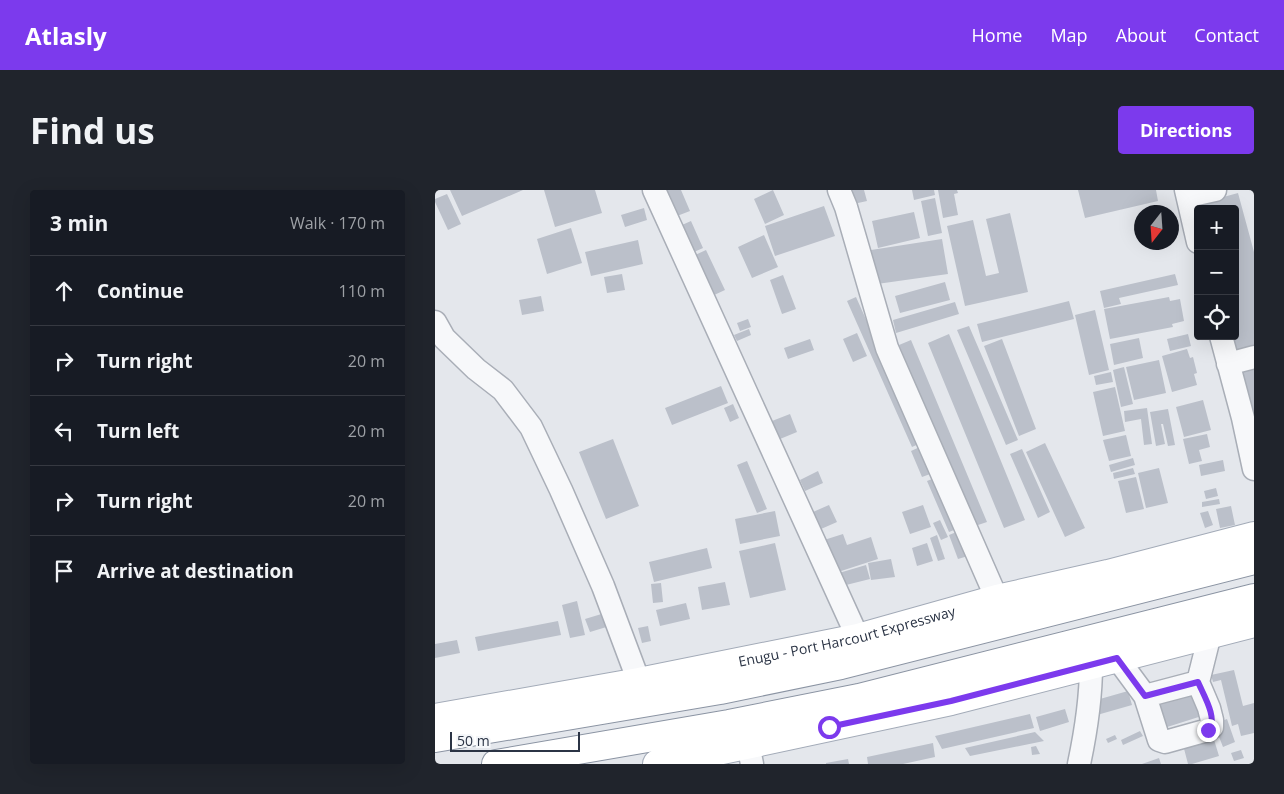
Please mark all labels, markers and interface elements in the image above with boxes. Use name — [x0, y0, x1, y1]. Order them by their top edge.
text: Atlasly — [25, 19, 107, 52]
text: Home — [972, 23, 1022, 47]
text: Map — [1050, 23, 1088, 47]
text: About — [1116, 23, 1166, 47]
text: Contact — [1194, 23, 1259, 47]
button: Directions — [1118, 106, 1254, 154]
text: Find us — [30, 107, 155, 154]
north arrow — [1134, 205, 1179, 250]
map controls — [1194, 205, 1239, 340]
button: + — [1194, 205, 1239, 250]
text: 3 min — [50, 209, 108, 237]
text: Walk · 170 m — [290, 212, 385, 234]
button: − — [1194, 250, 1239, 295]
icon: ahead — [50, 277, 78, 305]
text: Continue — [97, 278, 184, 304]
text: 110 m — [339, 280, 385, 302]
button: locate — [1194, 295, 1239, 340]
icon: right — [50, 347, 78, 375]
text: Turn right — [97, 348, 192, 374]
text: 20 m — [348, 350, 385, 372]
icon: left — [50, 417, 78, 445]
text: Turn left — [97, 418, 179, 444]
text: 20 m — [348, 420, 385, 442]
icon: right — [50, 487, 78, 515]
text: Turn right — [97, 488, 192, 514]
text: 20 m — [348, 490, 385, 512]
icon: arrive — [50, 557, 78, 585]
text: Arrive at destination — [97, 558, 294, 584]
street label: Enugu - Port Harcourt Expressway — [737, 601, 958, 671]
route start — [818, 716, 841, 739]
route end — [1197, 719, 1220, 742]
scale bar — [450, 729, 580, 752]
text: 50 m — [457, 731, 490, 750]

